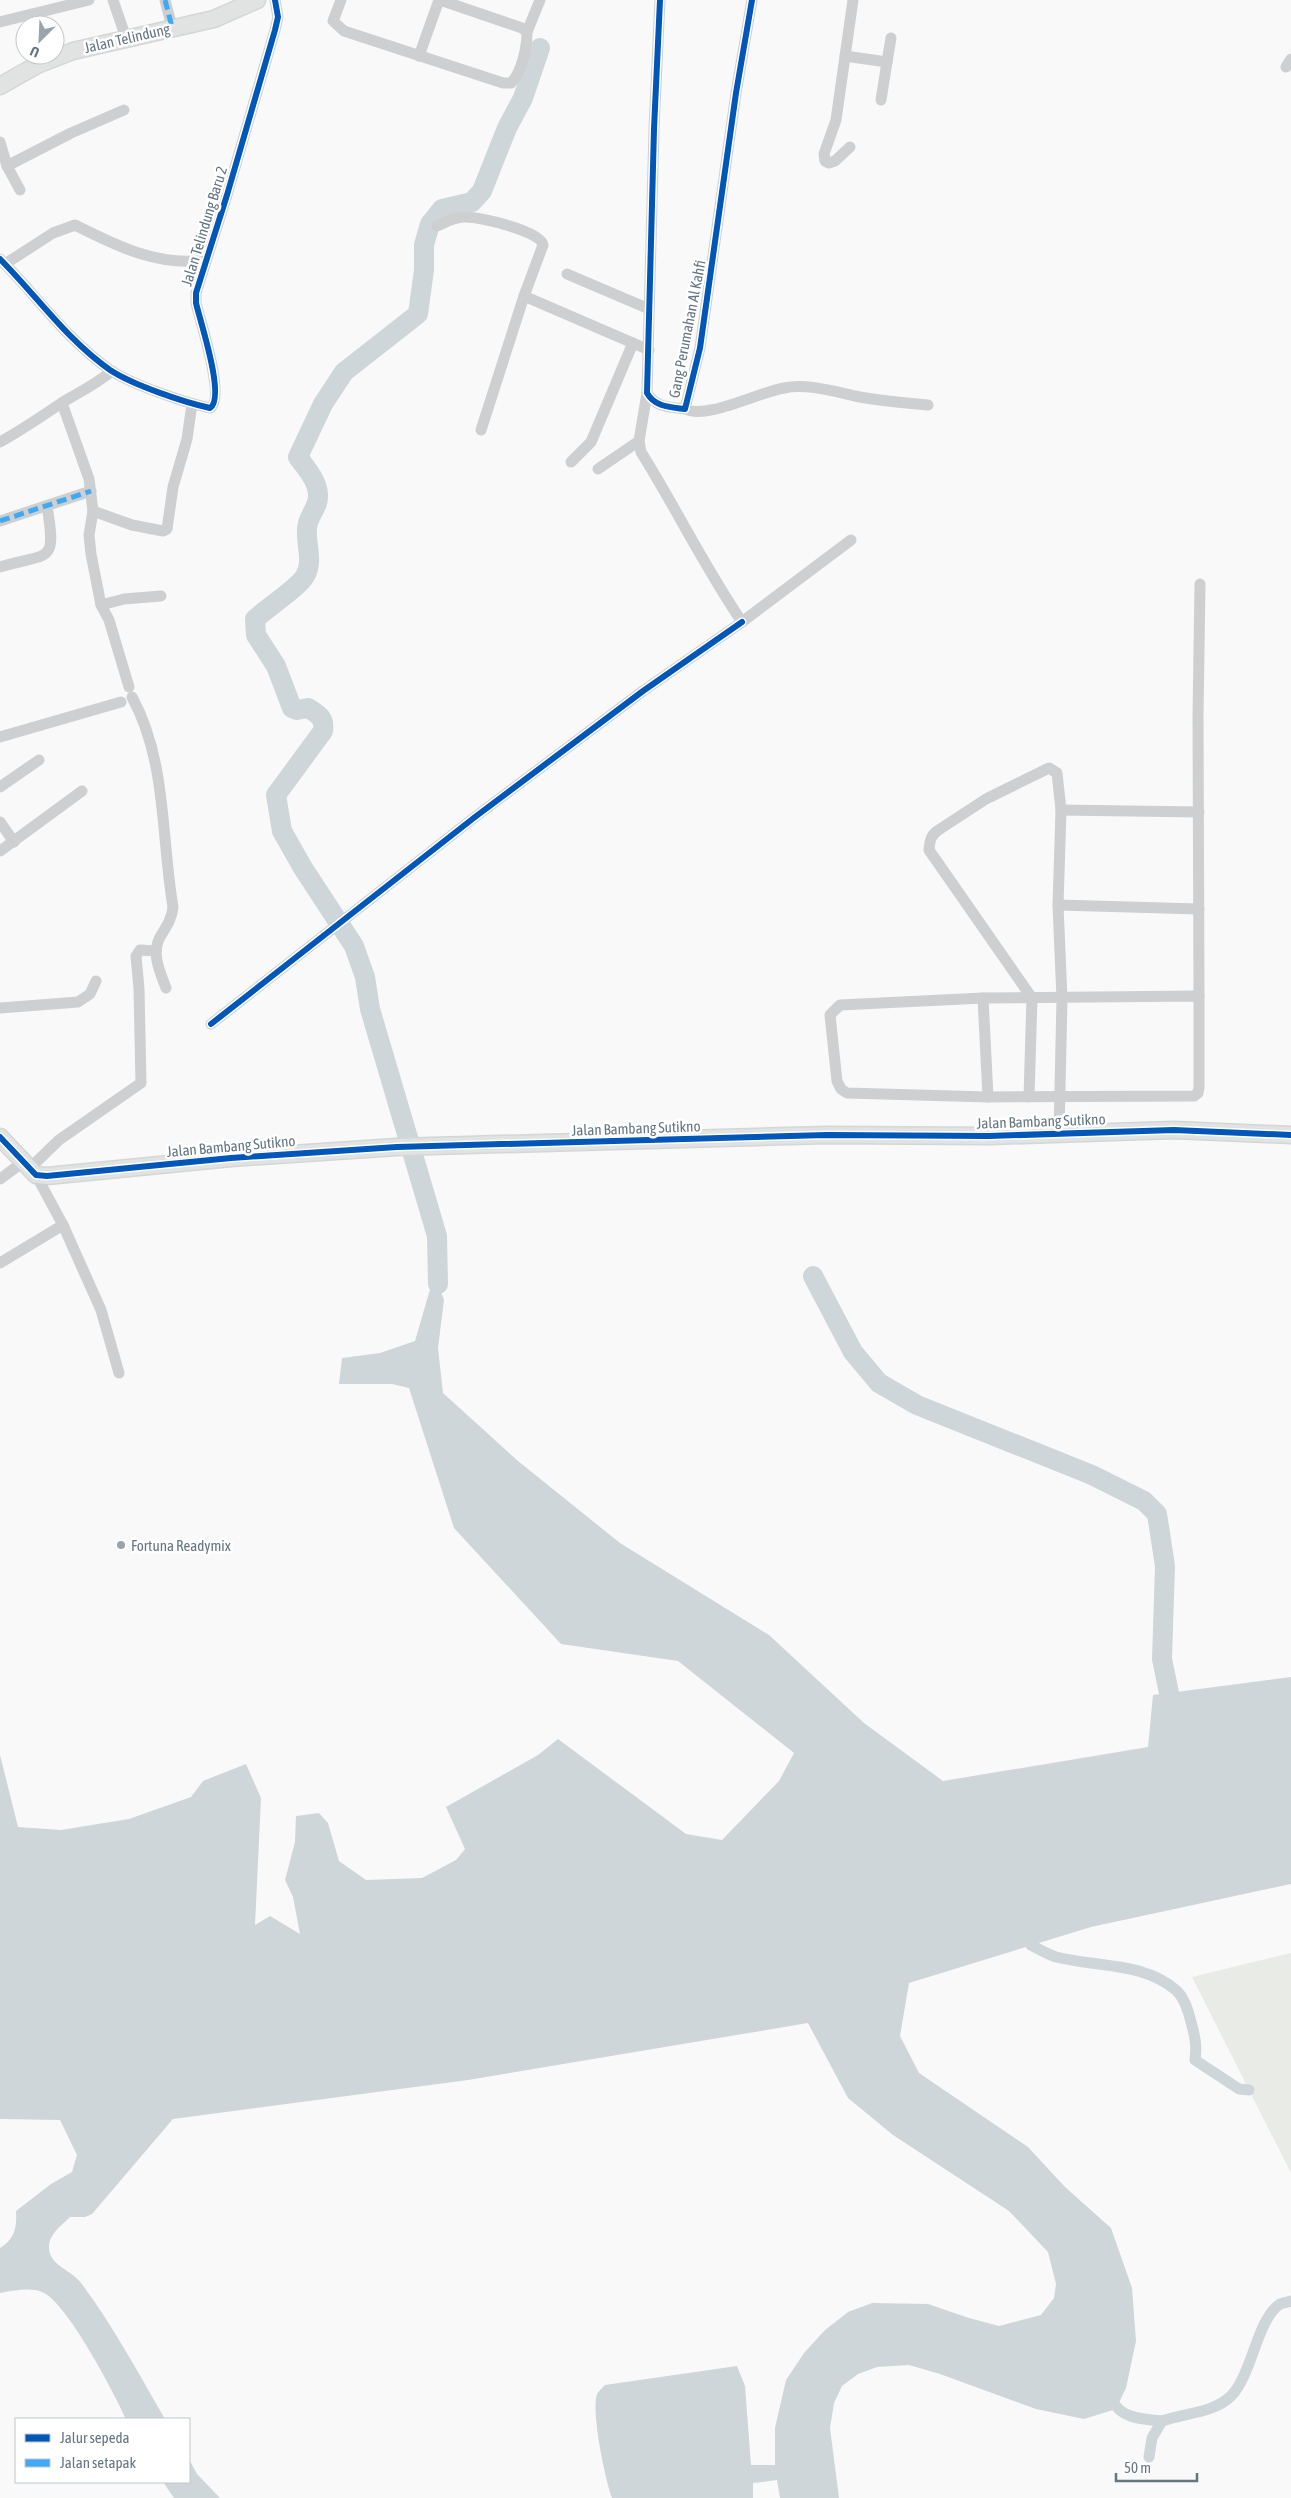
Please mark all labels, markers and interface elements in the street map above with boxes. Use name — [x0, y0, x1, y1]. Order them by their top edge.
north arrow — [15, 15, 65, 65]
street label: Jalan Telindung — [83, 20, 172, 56]
text: U — [28, 43, 42, 61]
street label: Jalan Telindung Baru 2 — [178, 164, 230, 288]
street label: Gang Perumahan Al Kahfi — [665, 259, 709, 399]
street label: Jalan Bambang Sutikno — [976, 1110, 1106, 1132]
street label: Jalan Bambang Sutikno — [571, 1117, 701, 1139]
street label: Jalan Bambang Sutikno — [166, 1132, 296, 1160]
place label: Fortuna Readymix — [131, 1537, 231, 1554]
marker: Fortuna Readymix — [115, 1539, 127, 1551]
legend — [15, 2418, 190, 2483]
text: Jalur sepeda — [60, 2429, 130, 2446]
scale bar — [1116, 2450, 1197, 2482]
text: Jalan setapak — [60, 2454, 137, 2471]
text: 50 m — [1124, 2459, 1151, 2476]

